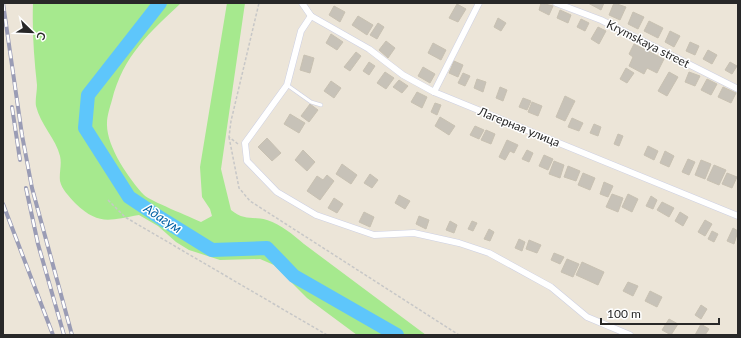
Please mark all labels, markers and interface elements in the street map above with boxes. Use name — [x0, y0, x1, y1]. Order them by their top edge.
north arrow — [12, 12, 52, 52]
street label: Krymskaya street — [604, 16, 693, 71]
text: С — [34, 30, 49, 43]
street label: Лагерная улица — [475, 103, 562, 150]
water label: Адагум — [140, 199, 185, 236]
scale bar — [601, 300, 719, 326]
text: 100 m — [607, 306, 641, 321]

